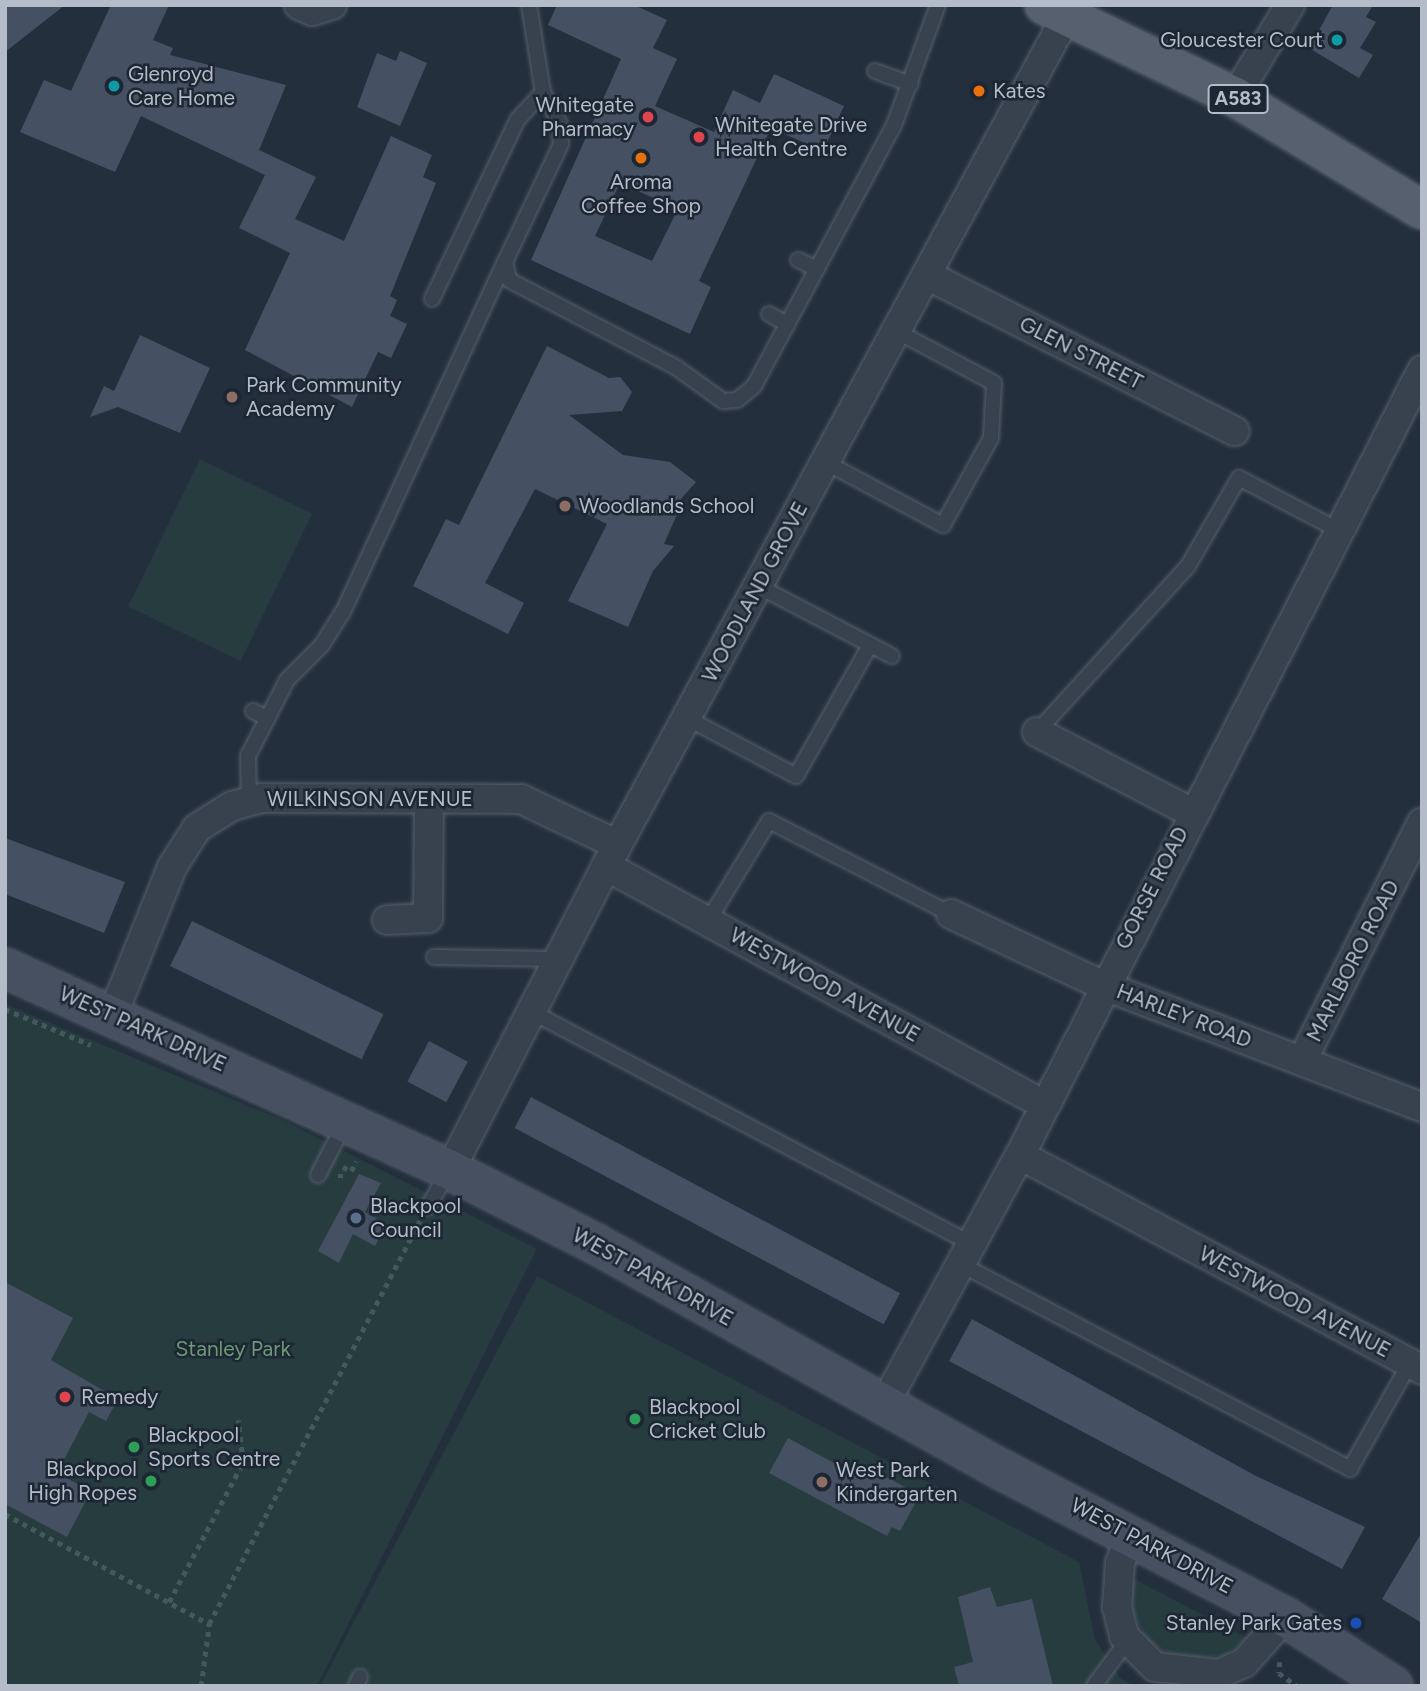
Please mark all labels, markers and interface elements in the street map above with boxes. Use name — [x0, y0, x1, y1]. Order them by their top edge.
place label: Gloucester Court — [1160, 27, 1323, 53]
marker: Gloucester Court — [1329, 32, 1345, 48]
place label: Glenroyd Care Home — [128, 61, 235, 111]
marker: Glenroyd Care Home — [106, 78, 122, 94]
place label: Kates — [993, 78, 1045, 104]
marker: Kates — [971, 83, 987, 99]
road number: A583 — [1206, 83, 1270, 114]
place label: Whitegate Pharmacy — [536, 92, 634, 142]
marker: Whitegate Pharmacy — [640, 109, 656, 125]
place label: Whitegate Drive Health Centre — [715, 112, 867, 162]
marker: Whitegate Drive Health Centre — [689, 127, 709, 147]
marker: Aroma Coffee Shop — [633, 150, 649, 166]
place label: Aroma Coffee Shop — [581, 169, 701, 219]
street label: GLEN STREET — [1015, 311, 1147, 395]
place label: Park Community Academy — [246, 372, 401, 422]
marker: Park Community Academy — [224, 389, 240, 405]
place label: Woodlands School — [579, 493, 754, 519]
marker: Woodlands School — [557, 498, 573, 514]
street label: WOODLAND GROVE — [697, 498, 813, 686]
street label: WILKINSON AVENUE — [267, 786, 473, 812]
street label: GORSE ROAD — [1110, 823, 1194, 953]
street label: MARLBORO ROAD — [1301, 876, 1405, 1046]
street label: WESTWOOD AVENUE — [726, 922, 924, 1048]
street label: HARLEY ROAD — [1113, 979, 1255, 1053]
street label: WEST PARK DRIVE — [56, 981, 230, 1077]
place label: Blackpool Council — [370, 1193, 461, 1243]
marker: Blackpool Council — [348, 1210, 364, 1226]
street label: WEST PARK DRIVE — [568, 1222, 738, 1332]
street label: WESTWOOD AVENUE — [1195, 1241, 1395, 1363]
park label: Stanley Park — [175, 1336, 291, 1362]
place label: Remedy — [81, 1384, 158, 1410]
marker: Remedy — [55, 1387, 75, 1407]
place label: Blackpool Cricket Club — [649, 1394, 766, 1444]
marker: Blackpool Cricket Club — [627, 1411, 643, 1427]
place label: Blackpool Sports Centre — [148, 1422, 280, 1472]
marker: Blackpool Sports Centre — [126, 1439, 142, 1455]
place label: Blackpool High Ropes — [28, 1456, 137, 1506]
place label: West Park Kindergarten — [836, 1457, 957, 1507]
marker: Blackpool High Ropes — [143, 1473, 159, 1489]
marker: West Park Kindergarten — [814, 1474, 830, 1490]
street label: WEST PARK DRIVE — [1067, 1493, 1237, 1599]
place label: Stanley Park Gates — [1166, 1610, 1342, 1636]
marker: Stanley Park Gates — [1348, 1615, 1364, 1631]

